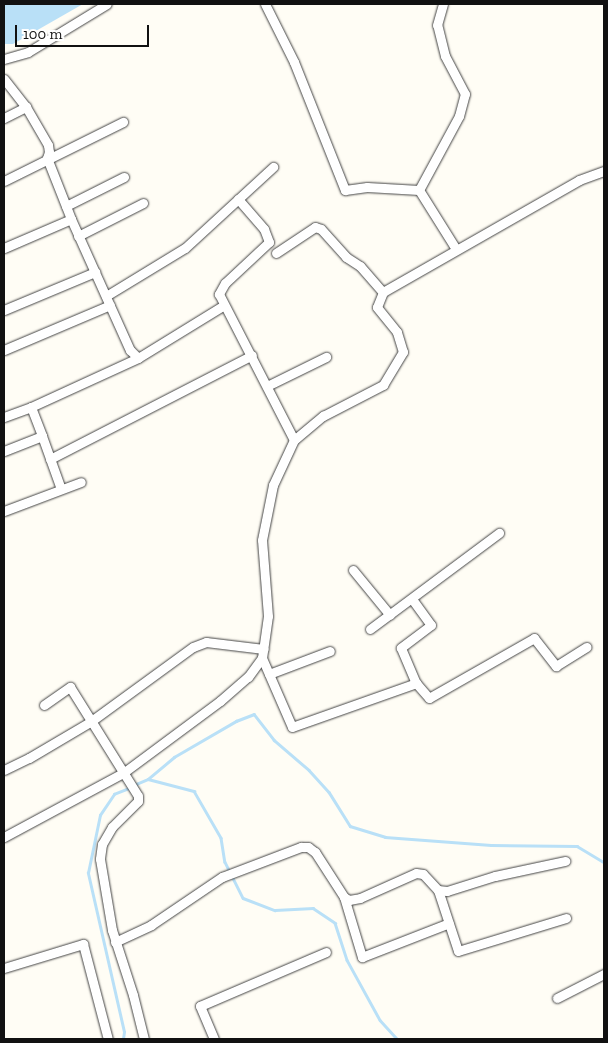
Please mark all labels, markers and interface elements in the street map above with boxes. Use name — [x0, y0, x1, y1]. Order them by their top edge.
scale bar — [18, 15, 151, 47]
text: 100 m — [23, 25, 62, 43]

